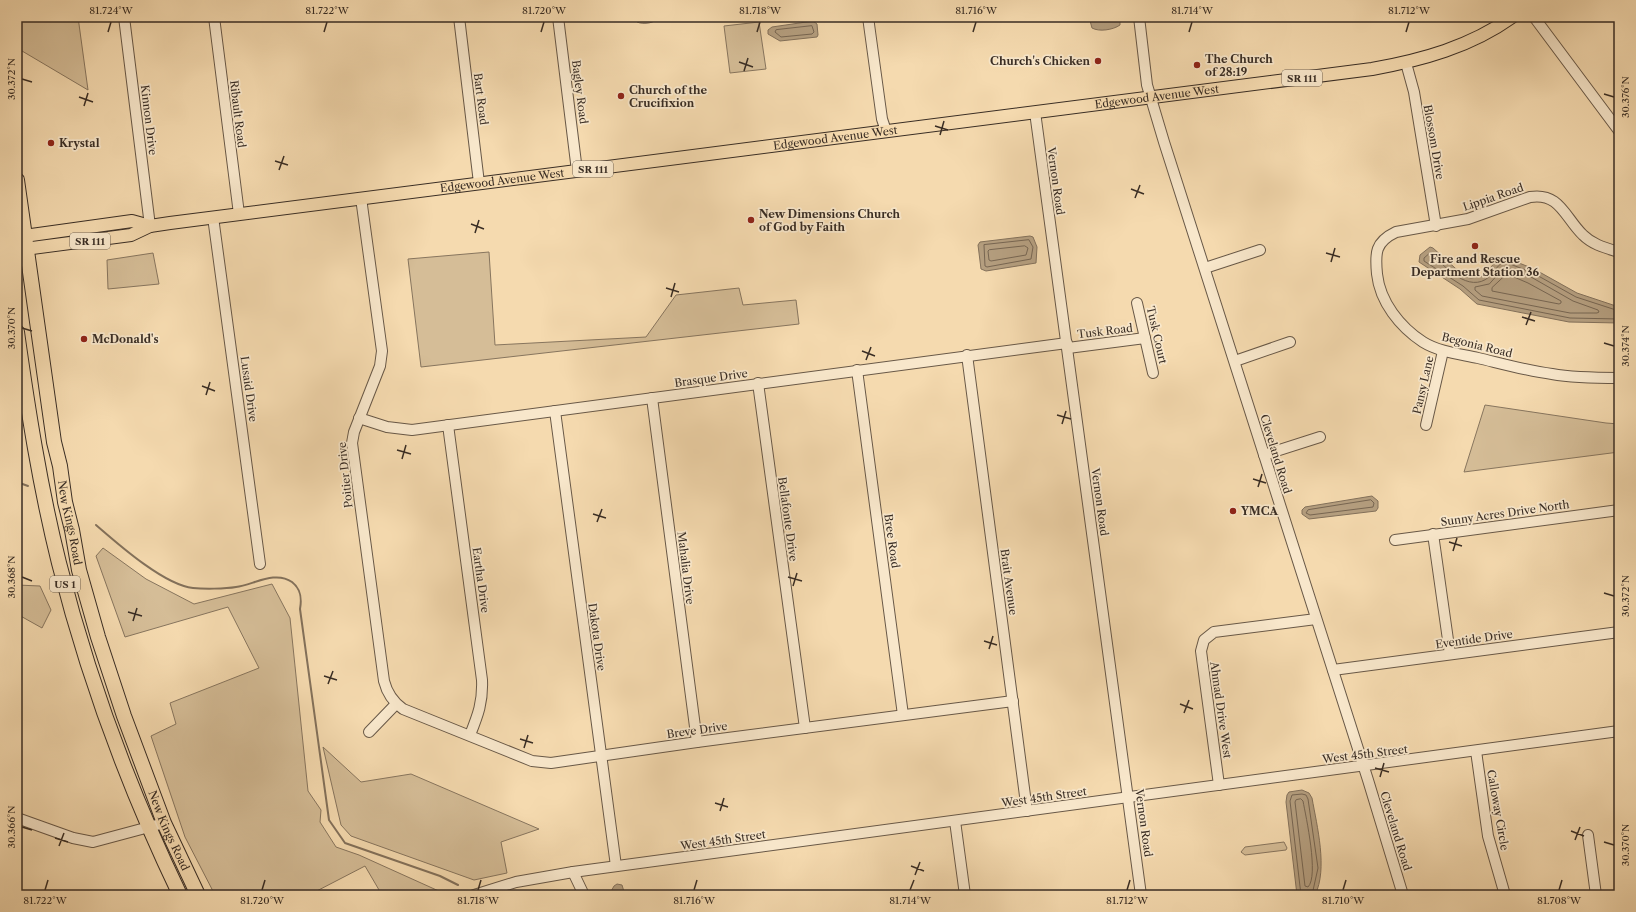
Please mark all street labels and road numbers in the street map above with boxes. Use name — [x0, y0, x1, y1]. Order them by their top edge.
street label: Bagley Road — [569, 59, 591, 125]
road number: SR 111 — [1282, 70, 1322, 86]
street label: Bart Road — [471, 72, 491, 126]
street label: Ribault Road — [227, 79, 249, 149]
street label: Edgewood Avenue West — [1094, 82, 1220, 111]
street label: Kinnon Drive — [138, 84, 160, 156]
street label: Blossom Drive — [1421, 104, 1447, 180]
street label: Edgewood Avenue West — [772, 123, 898, 153]
street label: Vernon Road — [1044, 145, 1068, 216]
road number: SR 111 — [573, 161, 613, 177]
street label: Edgewood Avenue West — [439, 166, 565, 195]
street label: Lippia Road — [1461, 180, 1525, 214]
road number: SR 111 — [70, 233, 110, 249]
street label: Tusk Court — [1144, 305, 1170, 365]
street label: Tusk Road — [1077, 321, 1134, 341]
street label: Begonia Road — [1440, 329, 1514, 361]
street label: Lusaid Drive — [237, 355, 261, 423]
street label: Pansy Lane — [1410, 355, 1436, 415]
street label: Brasque Drive — [673, 366, 749, 390]
street label: Cleveland Road — [1257, 413, 1295, 496]
street label: Poitier Drive — [335, 441, 355, 509]
street label: Vernon Road — [1088, 466, 1112, 537]
street label: Bellafonte Drive — [775, 476, 801, 562]
street label: New Kings Road — [55, 480, 85, 566]
street label: Sunny Acres Drive North — [1440, 497, 1570, 529]
street label: Bree Road — [881, 513, 903, 569]
street label: Mahalia Drive — [675, 531, 697, 605]
street label: Eartha Drive — [469, 546, 493, 614]
street label: Brait Avenue — [997, 548, 1021, 616]
road number: US 1 — [50, 576, 80, 592]
street label: Dakota Drive — [585, 602, 609, 672]
street label: Eventide Drive — [1434, 627, 1514, 651]
street label: Ahmad Drive West — [1207, 660, 1235, 759]
street label: Breve Drive — [666, 719, 728, 741]
street label: West 45th Street — [1320, 742, 1409, 766]
street label: Calloway Circle — [1484, 768, 1512, 852]
street label: West 45th Street — [999, 784, 1088, 810]
street label: Vernon Road — [1132, 787, 1156, 858]
street label: New Kings Road — [145, 788, 193, 873]
street label: Cleveland Road — [1377, 790, 1415, 873]
street label: West 45th Street — [678, 827, 767, 853]

